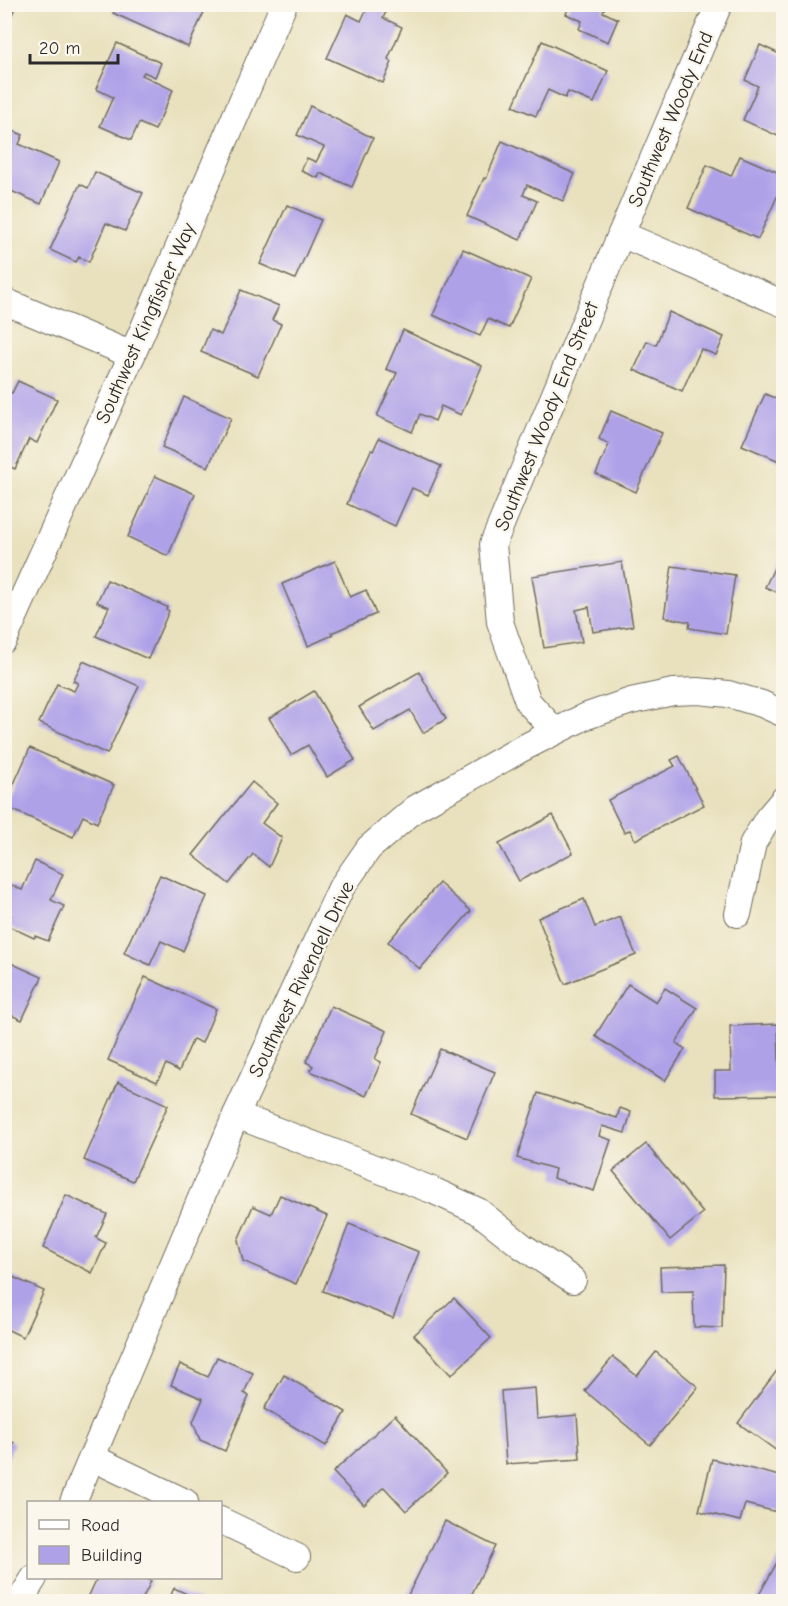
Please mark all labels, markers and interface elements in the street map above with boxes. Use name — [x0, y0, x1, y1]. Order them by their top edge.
scale bar — [30, 27, 118, 65]
street label: Southwest Woody End — [623, 28, 718, 210]
text: 20 m — [39, 38, 80, 59]
street label: Southwest Kingfisher Way — [91, 219, 200, 427]
street label: Southwest Woody End Street — [490, 297, 603, 534]
street label: Southwest Rivendell Drive — [244, 877, 359, 1081]
legend — [27, 1501, 222, 1579]
text: Road — [81, 1515, 120, 1536]
text: Building — [81, 1545, 143, 1566]

